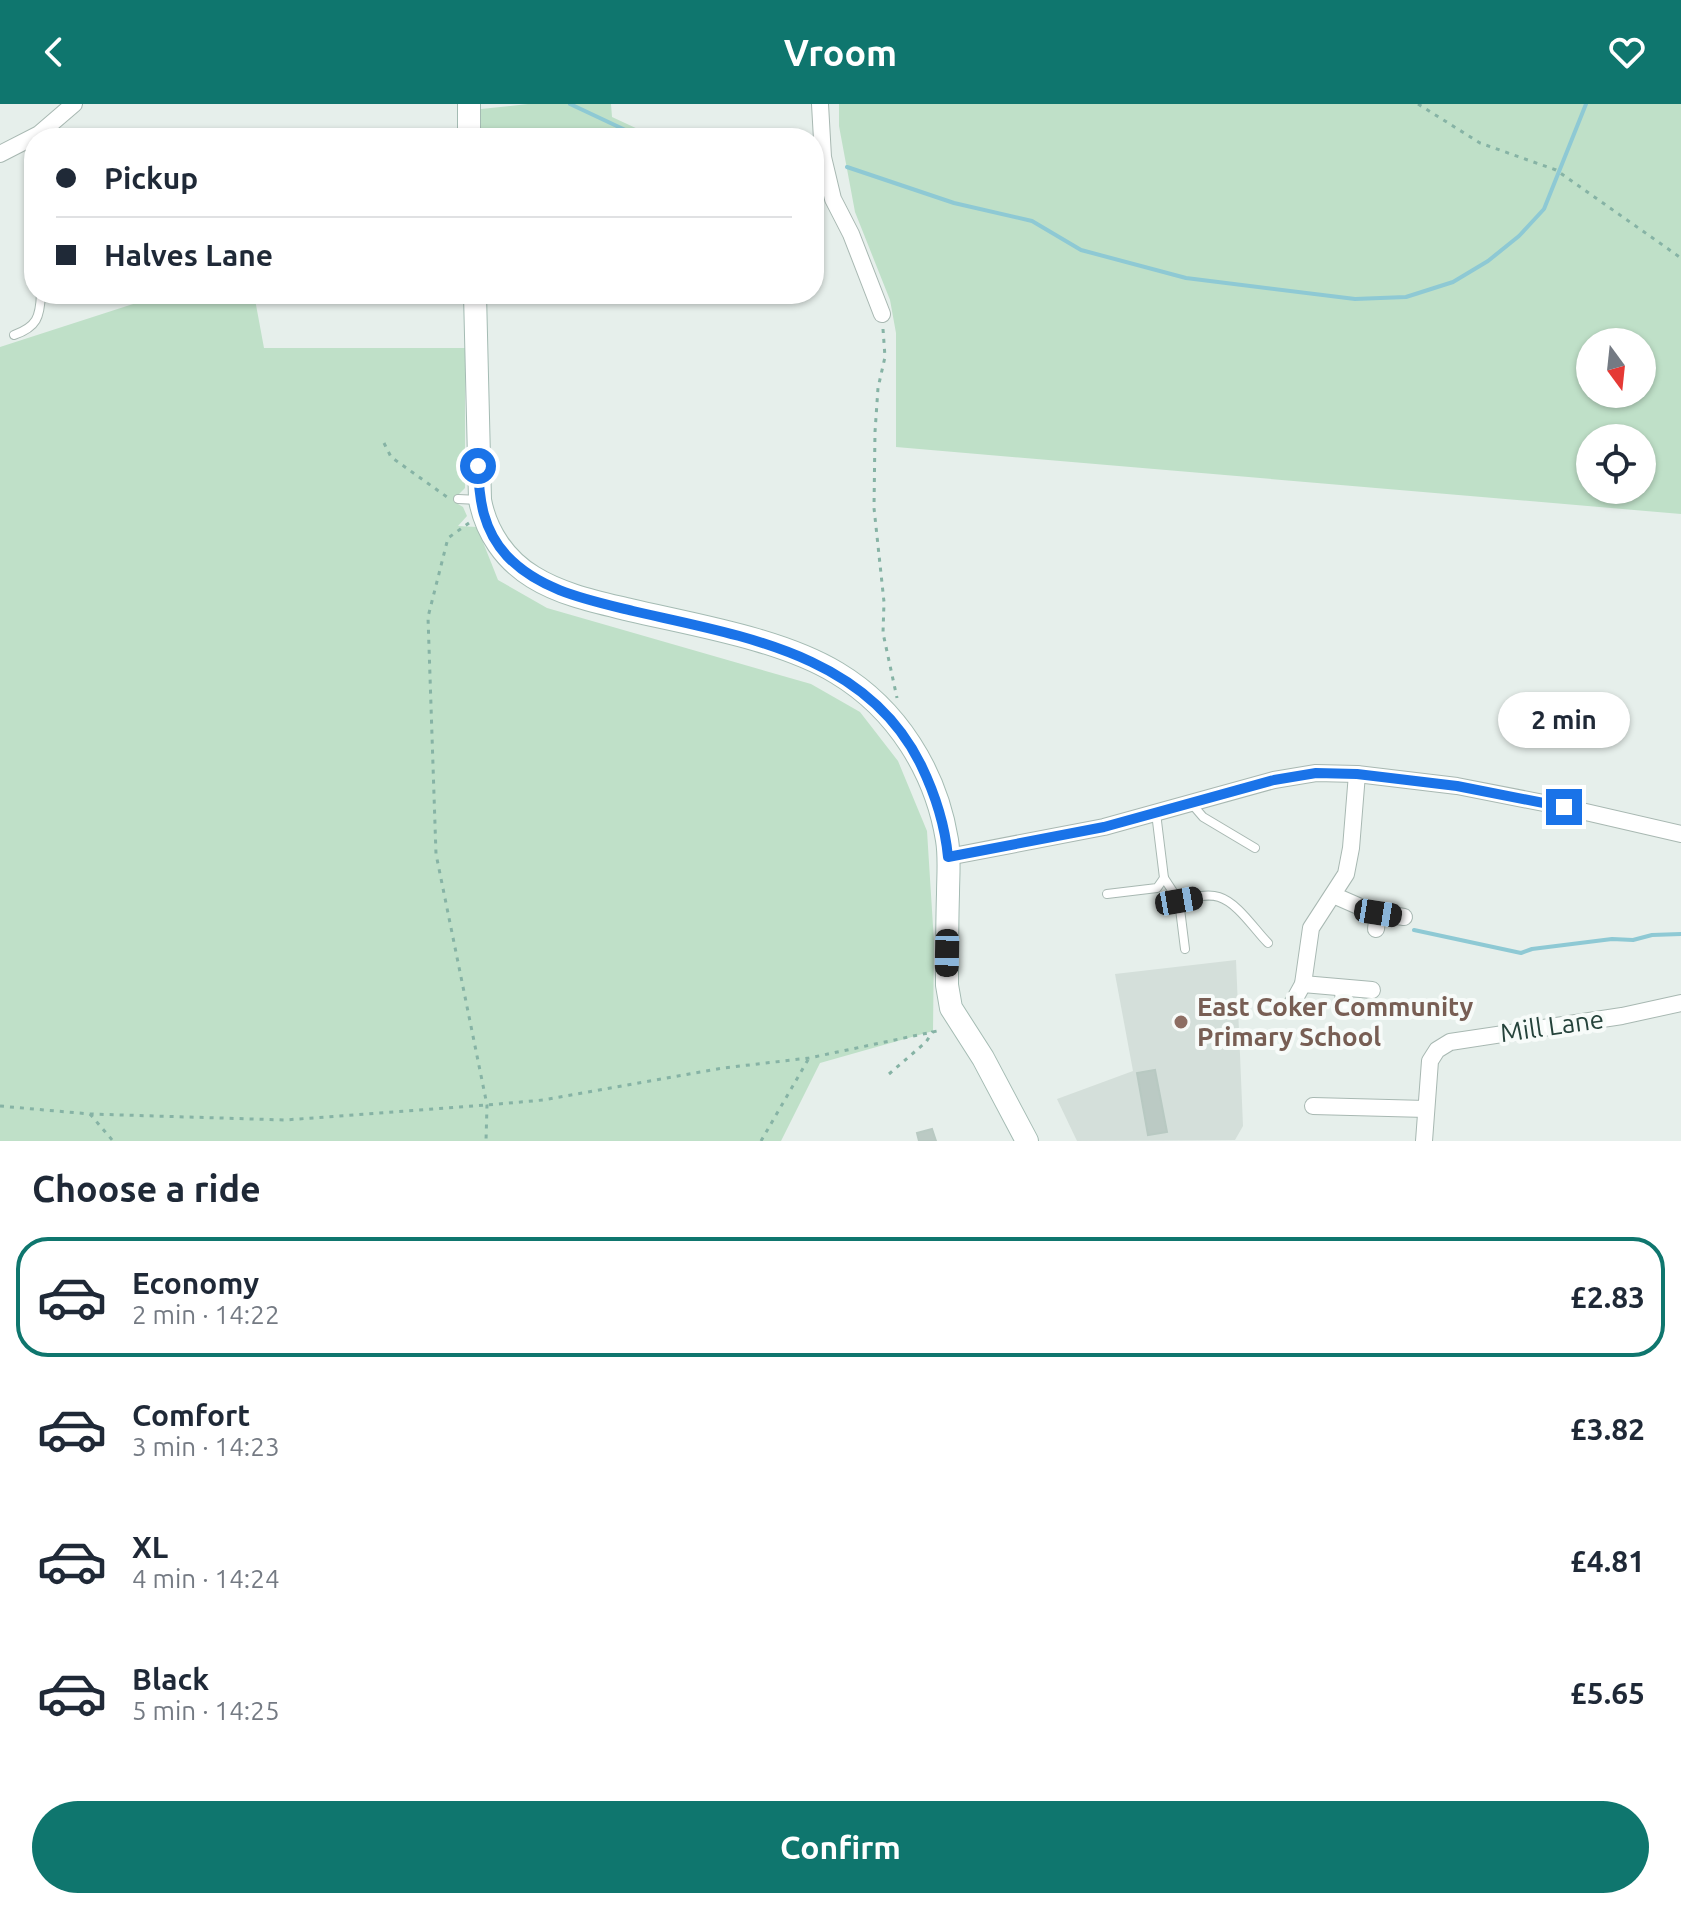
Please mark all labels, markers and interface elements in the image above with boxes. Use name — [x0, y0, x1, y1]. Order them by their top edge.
icon: back — [32, 30, 76, 74]
icon: heart — [1605, 30, 1649, 74]
text: Vroom — [784, 32, 897, 73]
text: Pickup — [104, 161, 198, 195]
text: Halves Lane — [104, 238, 273, 272]
north arrow — [1576, 328, 1656, 408]
map controls — [1576, 328, 1656, 504]
button: locate — [1576, 424, 1656, 504]
route start — [460, 448, 496, 484]
callout: 2 min — [1498, 691, 1630, 747]
text: 2 min — [1531, 705, 1597, 734]
route end — [1546, 789, 1582, 825]
car — [1153, 885, 1205, 917]
car — [1352, 897, 1404, 929]
car — [935, 929, 959, 977]
place label: East Coker Community Primary School — [1197, 992, 1474, 1051]
street label: Mill Lane — [1498, 1004, 1606, 1047]
marker: East Coker Community Primary School — [1172, 1013, 1190, 1031]
text: Choose a ride — [32, 1168, 261, 1209]
icon: car — [36, 1261, 108, 1333]
text: Economy — [132, 1266, 259, 1300]
text: £2.83 — [1570, 1280, 1645, 1314]
text: 2 min · 14:22 — [132, 1300, 280, 1329]
icon: car — [36, 1393, 108, 1465]
text: Comfort — [132, 1398, 250, 1432]
text: £3.82 — [1570, 1412, 1645, 1446]
text: 3 min · 14:23 — [132, 1432, 280, 1461]
icon: car — [36, 1525, 108, 1597]
text: XL — [132, 1530, 168, 1564]
text: £4.81 — [1570, 1544, 1645, 1578]
text: 4 min · 14:24 — [132, 1564, 280, 1593]
icon: car — [36, 1657, 108, 1729]
text: Black — [132, 1662, 209, 1696]
text: £5.65 — [1570, 1676, 1645, 1710]
text: 5 min · 14:25 — [132, 1696, 280, 1725]
button: Confirm — [32, 1801, 1649, 1893]

